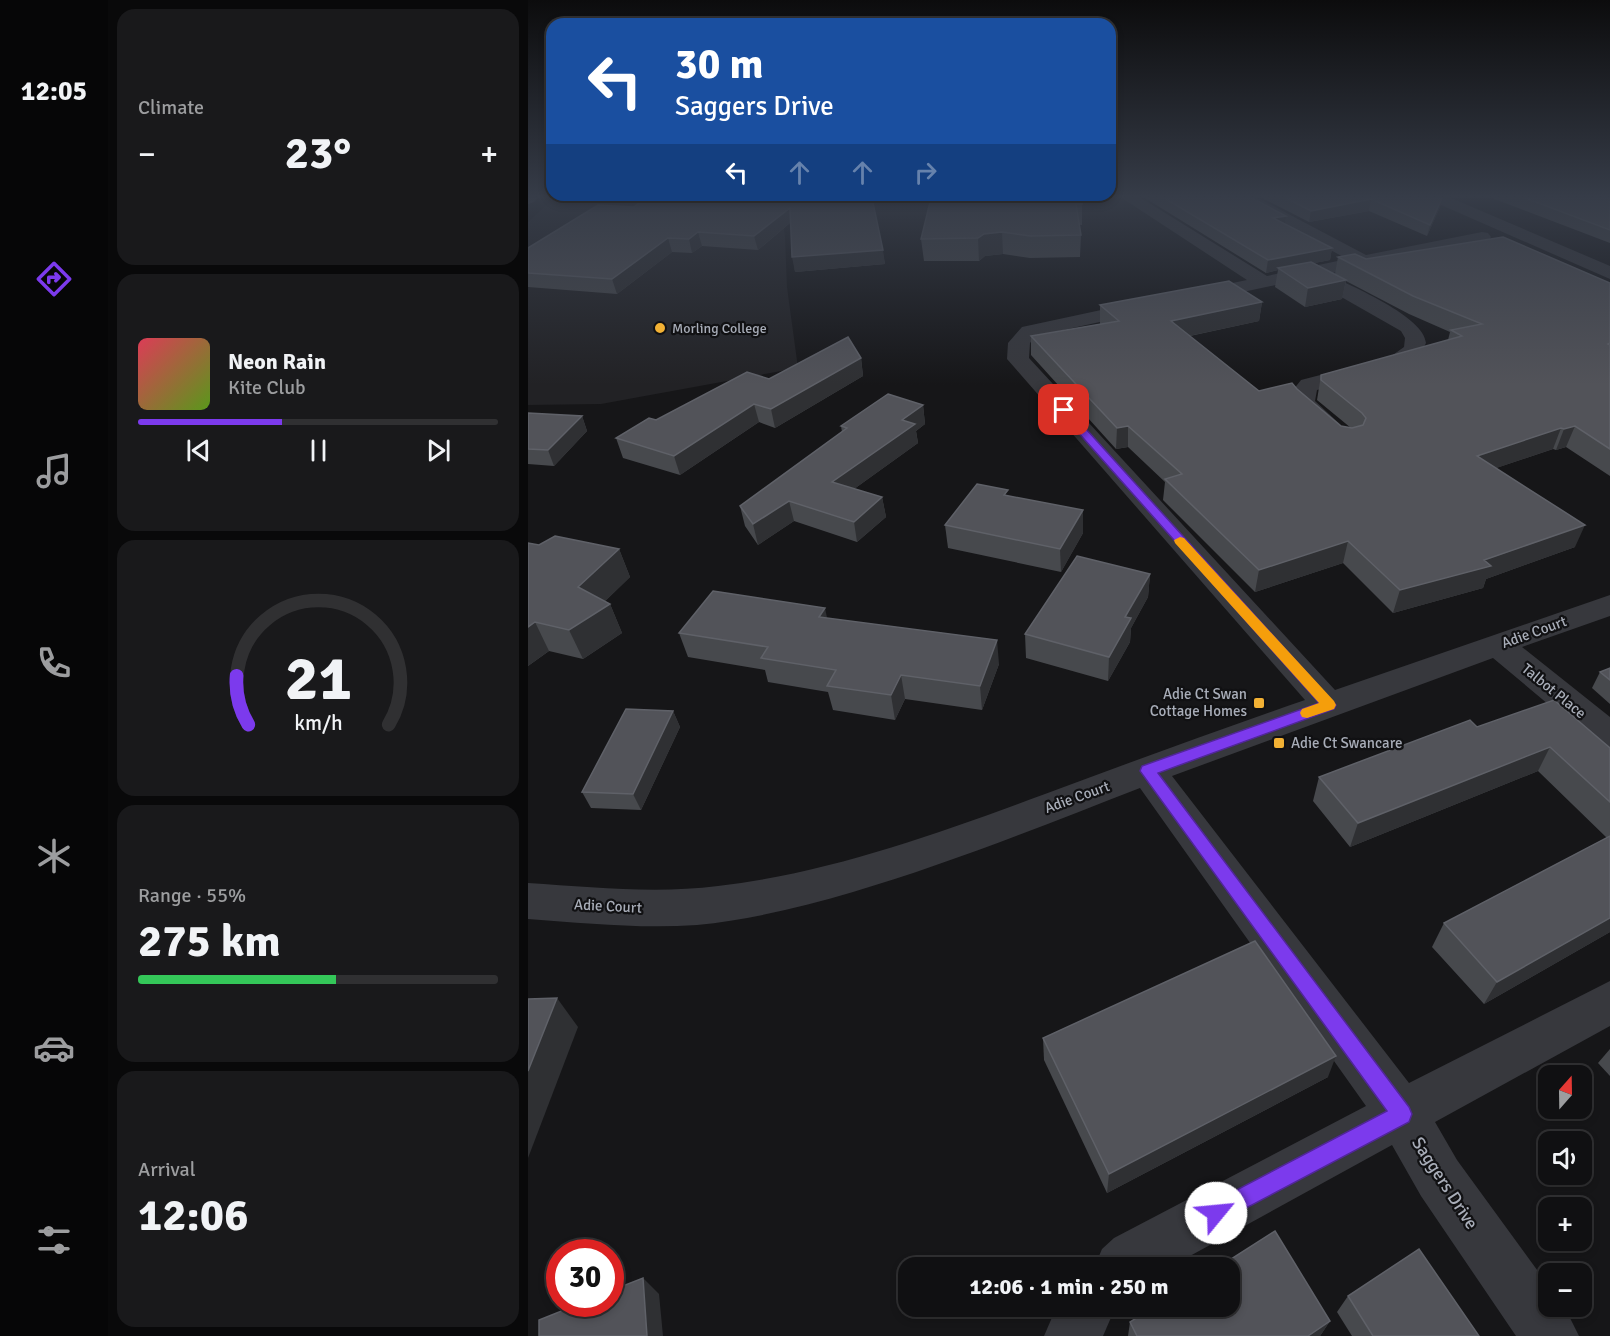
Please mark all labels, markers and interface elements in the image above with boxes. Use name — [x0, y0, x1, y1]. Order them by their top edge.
text: 30 m — [675, 39, 764, 90]
icon: left — [576, 42, 654, 120]
text: 12:05 — [21, 75, 87, 108]
text: Saggers Drive — [675, 90, 834, 123]
text: Climate — [138, 95, 204, 120]
text: 23° — [285, 126, 351, 181]
text: − — [138, 134, 156, 175]
text: + — [480, 134, 498, 175]
icon: left — [720, 156, 753, 189]
icon: ahead — [783, 156, 816, 189]
icon: ahead — [846, 156, 879, 189]
icon: right — [909, 156, 942, 189]
icon: directions — [33, 258, 75, 300]
place label: Morling College — [672, 320, 767, 337]
marker: Morling College — [653, 321, 667, 335]
text: Neon Rain — [228, 348, 326, 375]
text: Kite Club — [228, 375, 306, 400]
pin — [1038, 384, 1089, 435]
icon: arrive — [1047, 393, 1080, 426]
icon: previous — [182, 434, 215, 467]
icon: pause — [302, 434, 335, 467]
icon: next — [422, 434, 455, 467]
icon: music — [33, 450, 75, 492]
street label: Adie Court — [1499, 612, 1569, 652]
text: 21 — [284, 640, 352, 717]
icon: phone — [33, 642, 75, 684]
street label: Talbot Place — [1518, 660, 1590, 722]
place label: Adie Ct Swan Cottage Homes — [1150, 685, 1247, 720]
marker: Adie Ct Swan Cottage Homes — [1252, 696, 1266, 710]
text: km/h — [294, 710, 342, 736]
place label: Adie Ct Swancare — [1291, 734, 1402, 752]
marker: Adie Ct Swancare — [1272, 736, 1286, 750]
street label: Adie Court — [1042, 777, 1112, 817]
icon: climate — [33, 835, 75, 877]
text: Range · 55% — [138, 883, 246, 908]
street label: Adie Court — [574, 895, 642, 917]
text: 275 km — [138, 914, 281, 969]
icon: car — [33, 1027, 75, 1069]
north arrow — [1538, 1065, 1592, 1119]
map controls — [1538, 1065, 1592, 1317]
button: sound — [1538, 1131, 1592, 1185]
street label: Saggers Drive — [1407, 1133, 1483, 1233]
text: Arrival — [138, 1157, 196, 1182]
position arrow — [1184, 1181, 1248, 1245]
text: 12:06 — [138, 1188, 248, 1243]
button: + — [1538, 1197, 1592, 1251]
icon: filters — [33, 1219, 75, 1261]
speed limit sign: 30 — [546, 1239, 624, 1317]
button: − — [1538, 1263, 1592, 1317]
text: 12:06 · 1 min · 250 m — [969, 1273, 1169, 1300]

